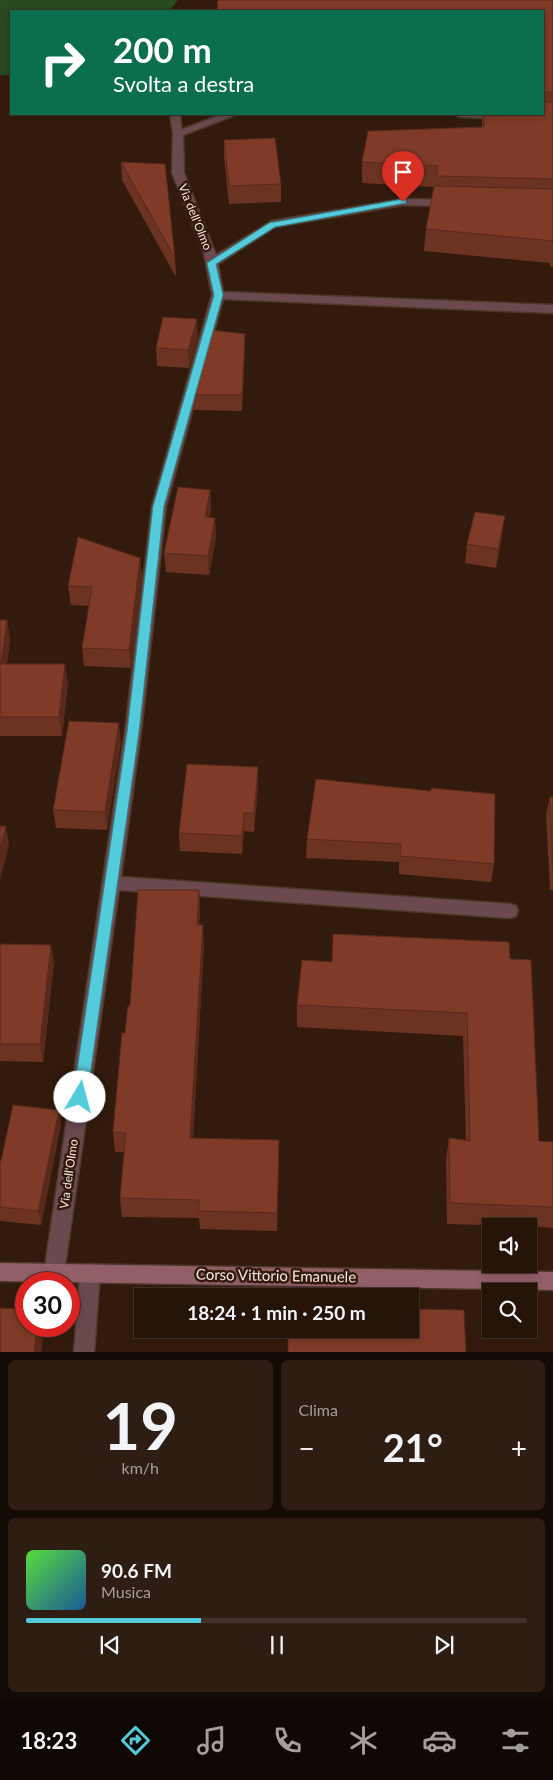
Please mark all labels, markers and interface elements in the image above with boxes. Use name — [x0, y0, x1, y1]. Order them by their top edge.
text: 200 m — [113, 28, 212, 70]
icon: right — [30, 30, 95, 95]
text: Svolta a destra — [113, 70, 254, 97]
pin — [382, 151, 424, 202]
icon: arrive — [389, 158, 417, 186]
street label: Via dell'Olmo — [175, 181, 216, 252]
position arrow — [53, 1070, 105, 1122]
street label: Via dell'Olmo — [56, 1138, 81, 1210]
map controls — [482, 1218, 537, 1338]
button: sound — [482, 1218, 537, 1273]
street label: Corso Vittorio Emanuele — [196, 1265, 356, 1285]
speed limit sign: 30 — [15, 1272, 80, 1337]
button: search — [482, 1283, 537, 1338]
text: 18:24 · 1 min · 250 m — [187, 1301, 366, 1324]
text: 19 — [103, 1386, 178, 1464]
text: Clima — [299, 1400, 338, 1419]
text: 21° — [383, 1424, 443, 1470]
text: − — [299, 1431, 315, 1465]
text: + — [511, 1431, 527, 1465]
text: km/h — [122, 1458, 159, 1477]
text: 90.6 FM — [101, 1559, 172, 1582]
text: Musica — [101, 1582, 151, 1601]
icon: previous — [96, 1631, 124, 1659]
icon: pause — [263, 1631, 291, 1659]
icon: next — [430, 1631, 458, 1659]
icon: directions — [118, 1723, 153, 1758]
icon: music — [194, 1723, 229, 1758]
icon: phone — [270, 1723, 305, 1758]
icon: climate — [346, 1723, 381, 1758]
icon: car — [422, 1723, 457, 1758]
icon: filters — [498, 1723, 533, 1758]
text: 18:23 — [20, 1727, 77, 1754]

